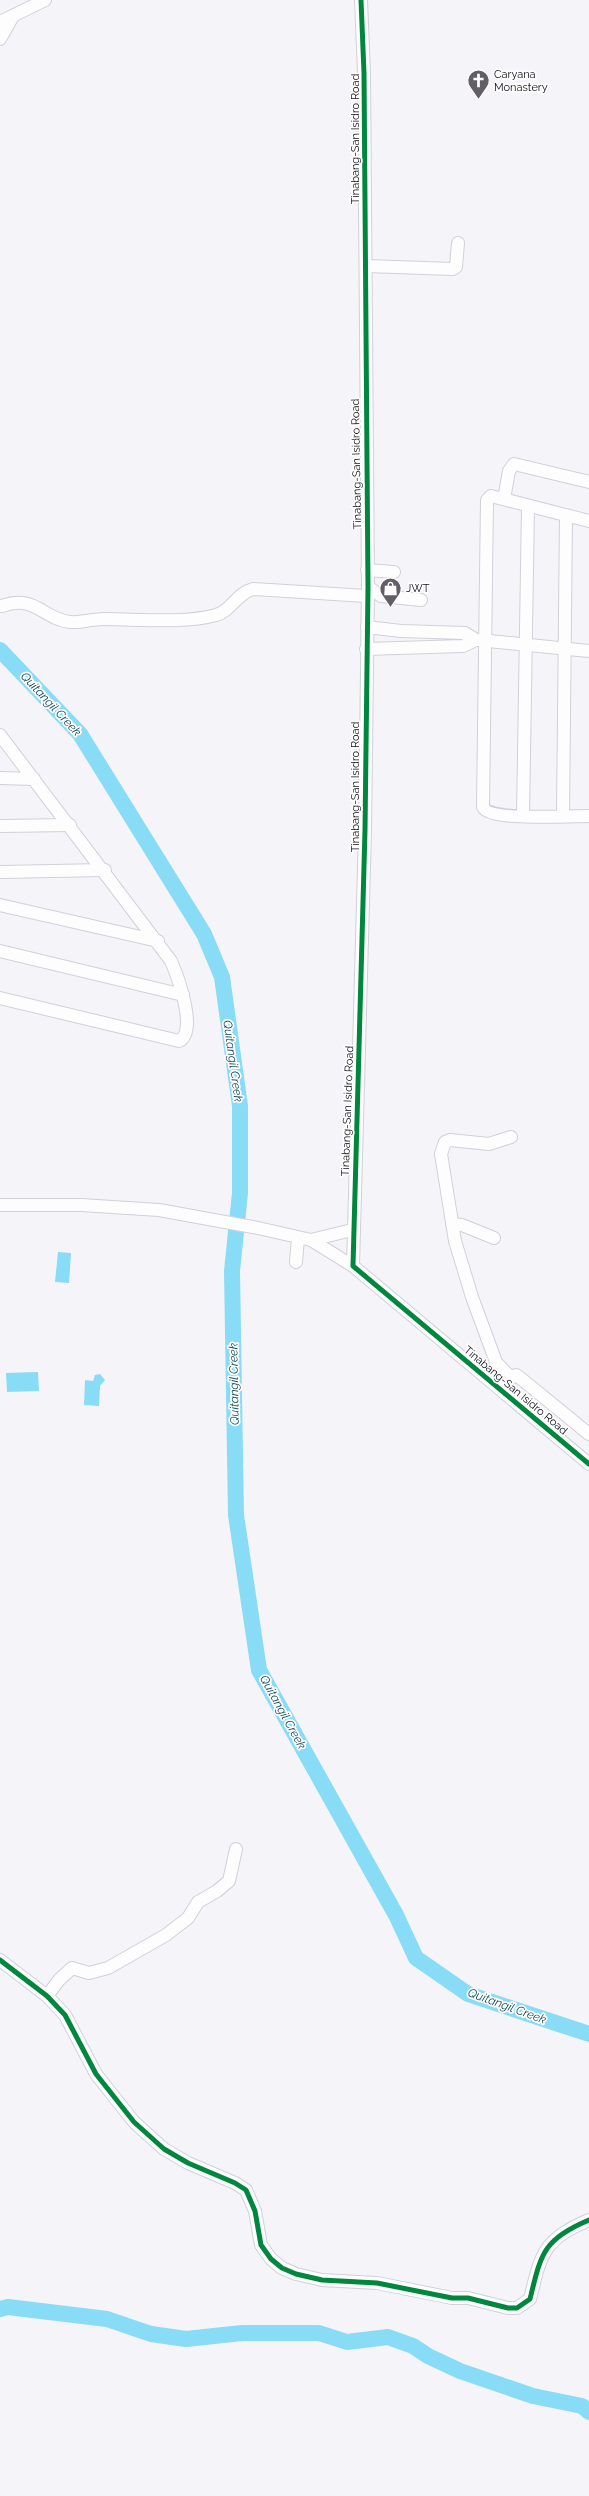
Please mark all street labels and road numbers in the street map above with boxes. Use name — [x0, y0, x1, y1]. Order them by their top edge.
street label: Tinabang-San Isidro Road — [349, 74, 362, 204]
street label: Tinabang-San Isidro Road — [349, 398, 364, 529]
street label: Tinabang-San Isidro Road — [349, 722, 362, 852]
street label: Tinabang-San Isidro Road — [339, 1045, 356, 1177]
street label: Tinabang-San Isidro Road — [461, 1343, 570, 1437]

